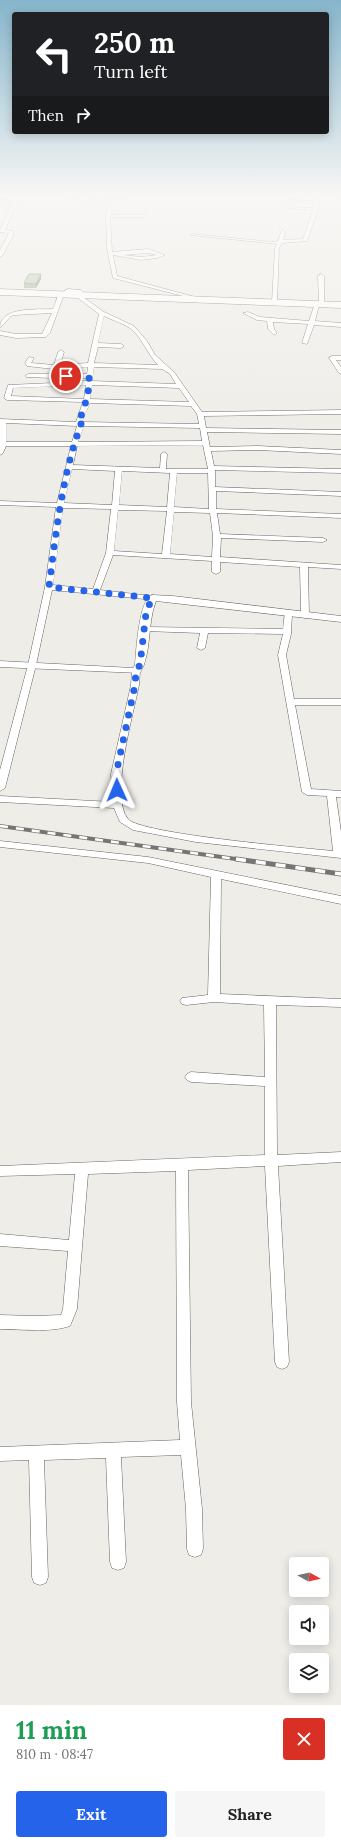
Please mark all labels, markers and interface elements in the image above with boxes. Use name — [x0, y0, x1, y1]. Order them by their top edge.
text: 250 m — [94, 25, 175, 61]
icon: left — [28, 28, 80, 80]
text: Turn left — [94, 60, 167, 83]
icon: right — [72, 104, 94, 126]
text: Then — [28, 106, 64, 125]
pin — [49, 359, 83, 393]
icon: arrive — [55, 365, 77, 387]
position arrow — [96, 769, 138, 811]
north arrow — [289, 1557, 329, 1597]
map controls — [289, 1557, 329, 1693]
button: sound — [289, 1605, 329, 1645]
button: layers — [289, 1653, 329, 1693]
text: 11 min — [16, 1715, 87, 1746]
button: close — [283, 1718, 325, 1760]
text: 810 m · 08:47 — [16, 1746, 93, 1763]
button: Exit — [16, 1791, 167, 1837]
button: Share — [175, 1791, 325, 1837]

